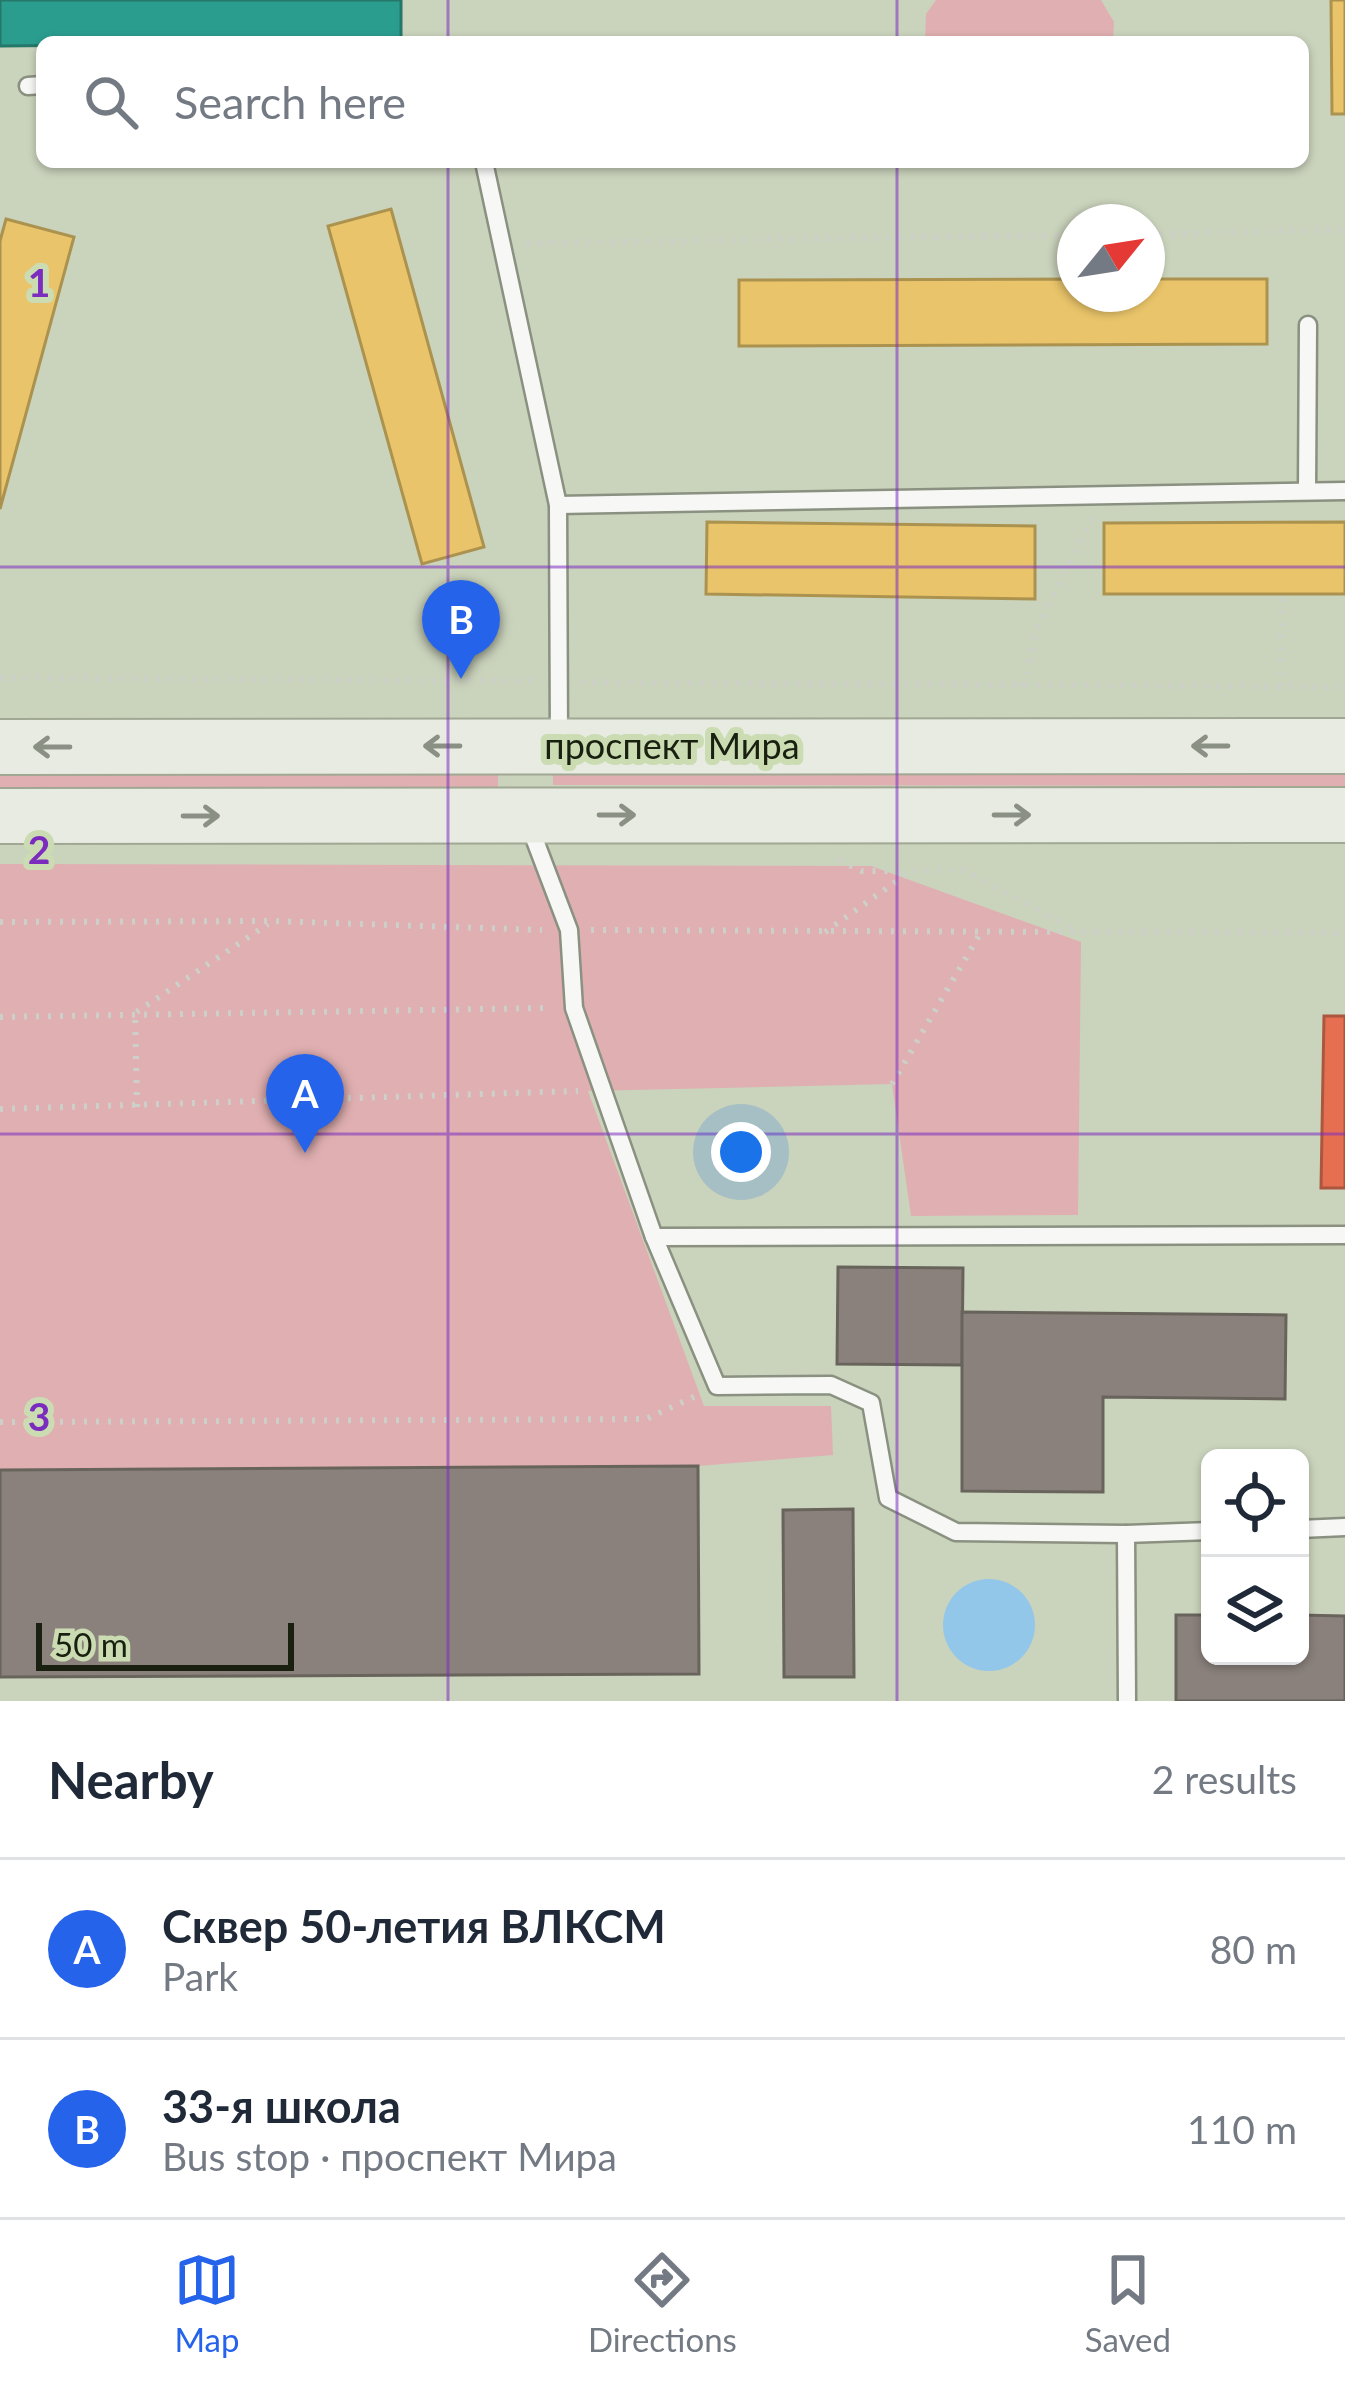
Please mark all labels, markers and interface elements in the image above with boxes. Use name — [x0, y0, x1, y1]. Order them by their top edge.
search box — [36, 36, 1309, 168]
icon: search — [78, 69, 144, 135]
text: Search here — [174, 75, 406, 129]
north arrow — [1057, 204, 1165, 312]
text: 1 — [28, 259, 50, 305]
pin: B — [422, 580, 500, 679]
street label: проспект Мира — [544, 723, 800, 767]
one-way arrow — [423, 735, 462, 757]
one-way arrow — [1191, 735, 1230, 757]
one-way arrow — [33, 736, 72, 758]
one-way arrow — [597, 804, 636, 826]
one-way arrow — [992, 804, 1031, 826]
one-way arrow — [181, 805, 220, 827]
text: 2 — [28, 826, 50, 872]
pin: A — [266, 1054, 344, 1153]
your location — [711, 1122, 771, 1182]
text: 3 — [28, 1393, 50, 1439]
map controls — [1201, 1449, 1309, 1665]
button: locate — [1201, 1449, 1309, 1557]
button: layers — [1201, 1557, 1309, 1665]
scale bar — [36, 1617, 294, 1670]
text: 50 m — [54, 1624, 128, 1664]
text: Nearby — [48, 1749, 214, 1810]
text: 2 results — [1152, 1756, 1297, 1802]
text: Сквер 50-летия ВЛКСМ — [162, 1899, 666, 1953]
text: A — [73, 1926, 101, 1972]
text: 80 m — [1210, 1926, 1297, 1972]
text: Park — [162, 1953, 238, 1999]
text: 33-я школа — [162, 2079, 401, 2133]
text: B — [74, 2106, 100, 2152]
text: 110 m — [1187, 2106, 1297, 2152]
text: Bus stop · проспект Мира — [162, 2133, 617, 2179]
tab: Map — [174, 2247, 240, 2359]
tab: Directions — [588, 2247, 737, 2359]
tab: Saved — [1085, 2247, 1171, 2359]

